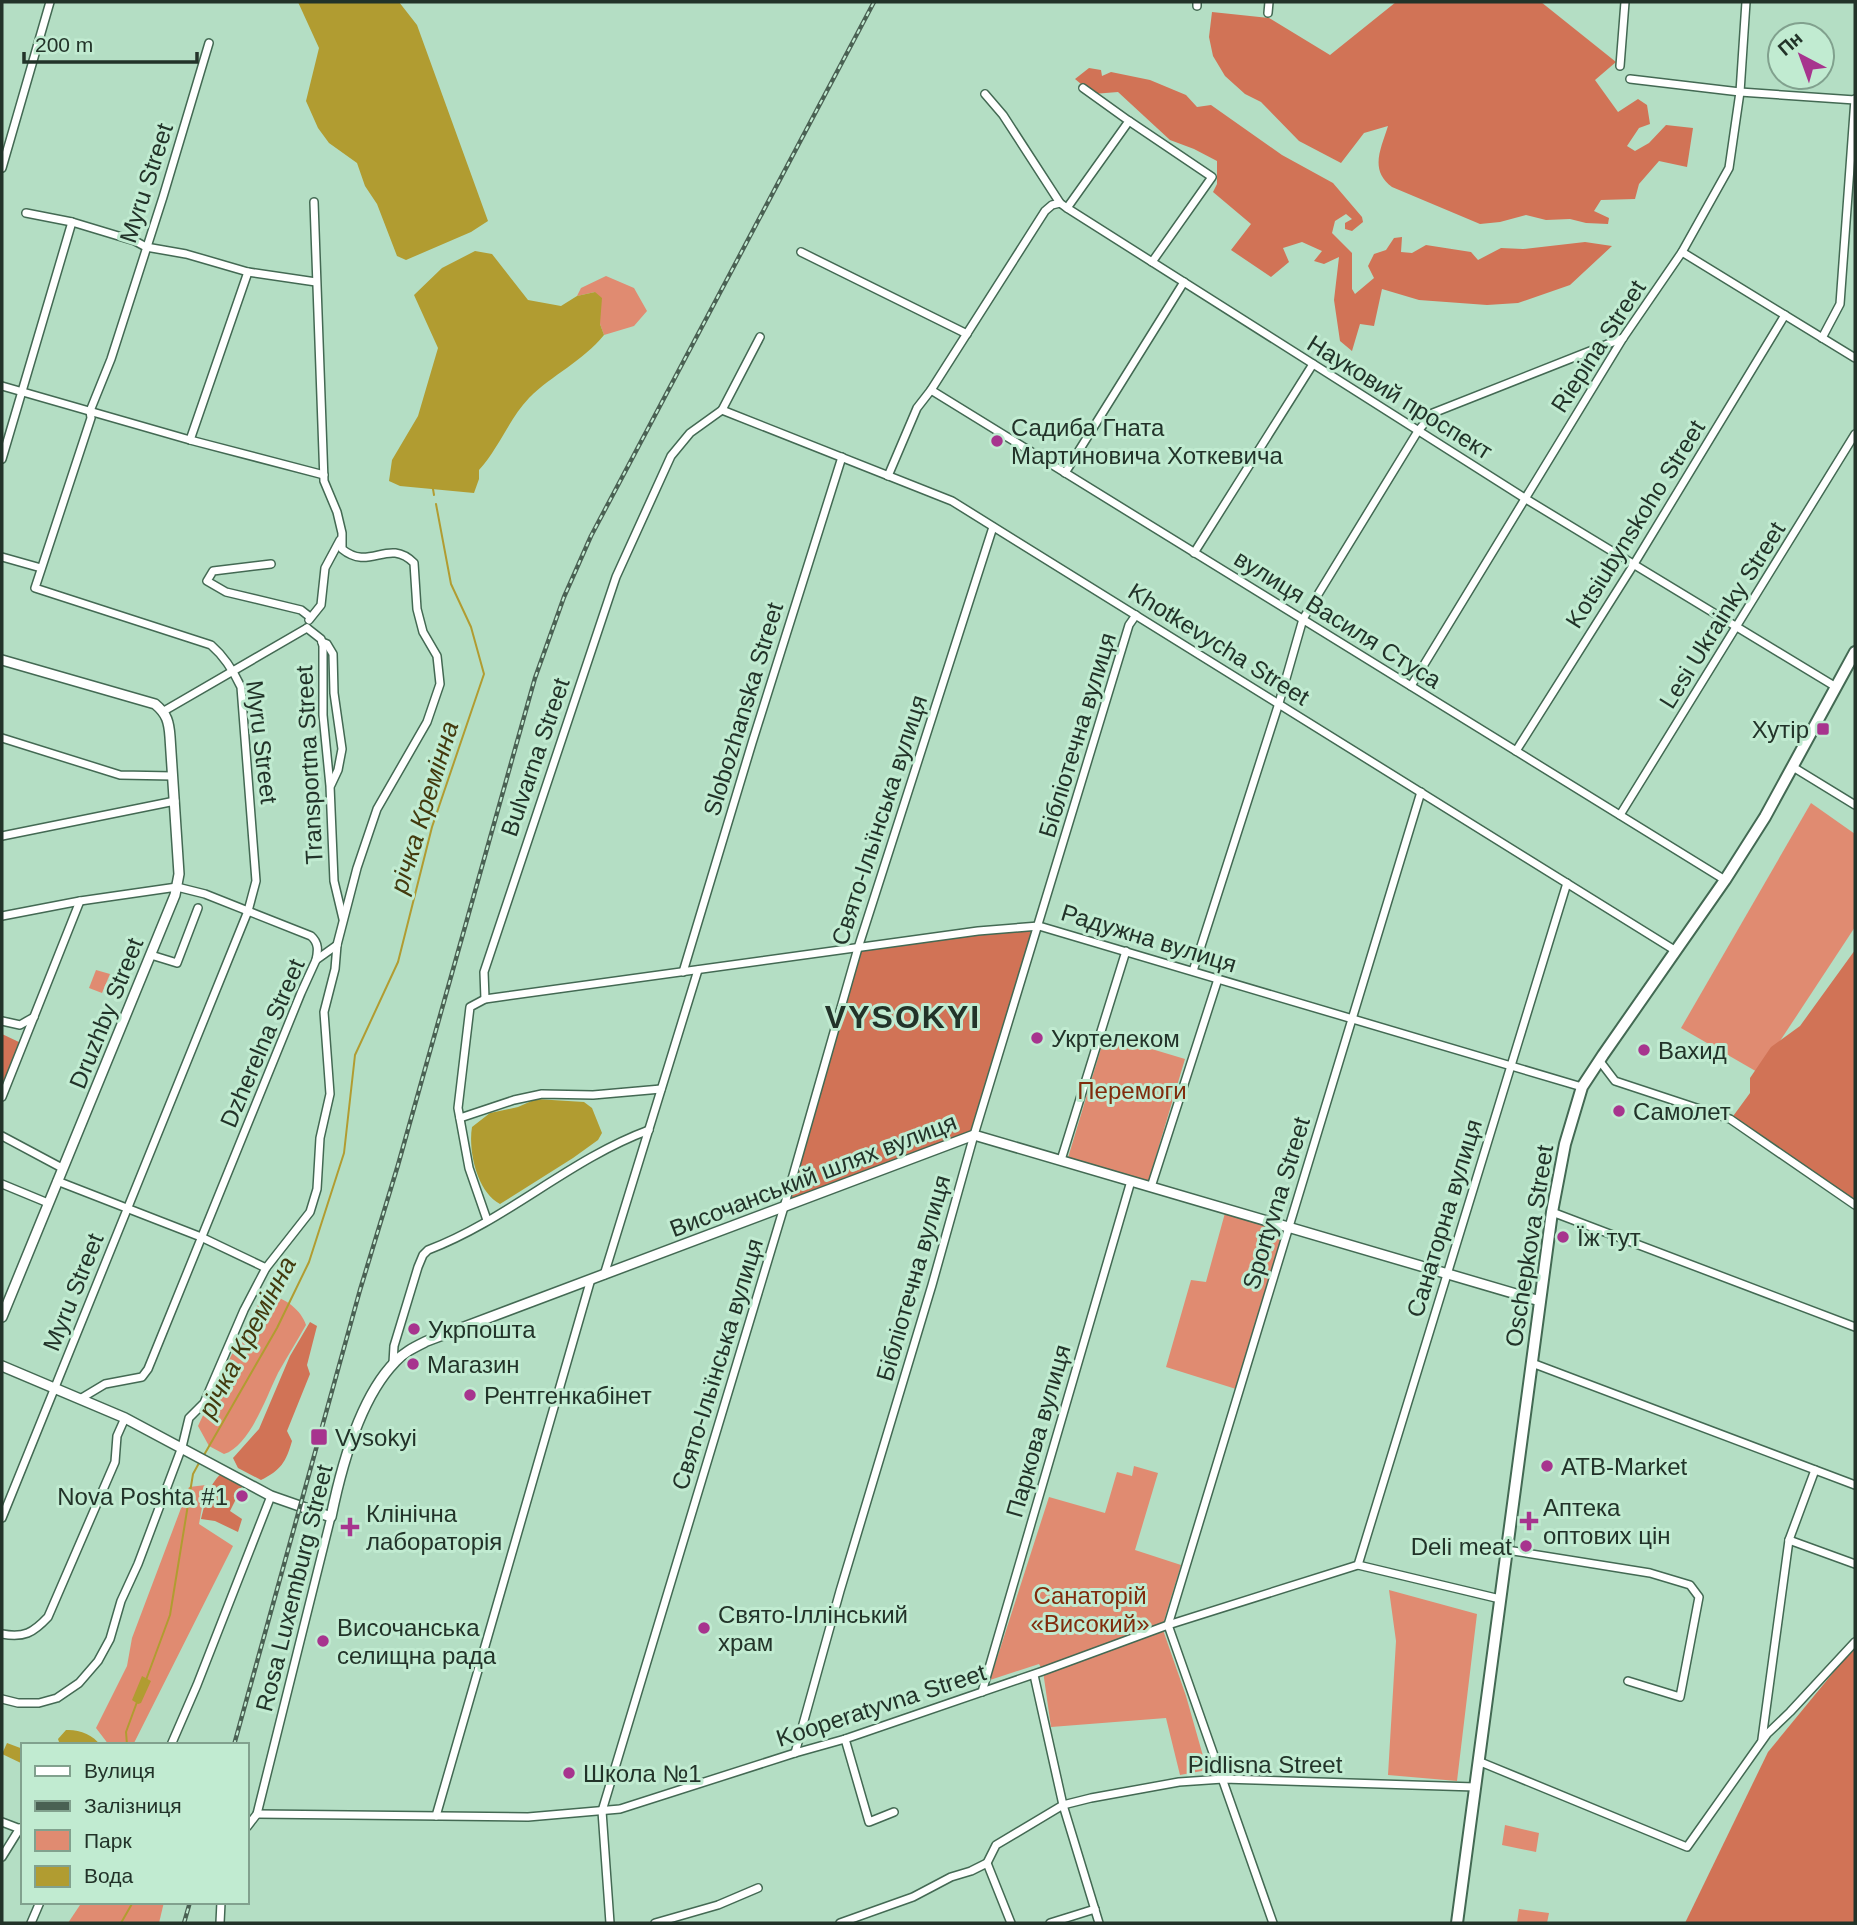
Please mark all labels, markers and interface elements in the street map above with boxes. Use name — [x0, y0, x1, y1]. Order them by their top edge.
scale bar — [24, 21, 198, 65]
north arrow — [1766, 21, 1836, 91]
text: Пн — [1774, 27, 1807, 60]
text: 200 m — [35, 33, 93, 56]
street label: Myru Street — [114, 120, 178, 246]
street label: Riepina Street — [1545, 275, 1651, 417]
street label: Науковий проспект — [1303, 329, 1497, 465]
place label: Садиба Гната Мартиновича Хоткевича — [1011, 414, 1283, 469]
street label: Kotsiubynskoho Street — [1560, 415, 1710, 633]
marker: Садиба Гната Мартиновича Хоткевича — [989, 433, 1005, 449]
street label: Lesi Ukrainky Street — [1654, 517, 1791, 713]
street label: вулиця Василя Стуса — [1230, 544, 1447, 694]
street label: Khotkevycha Street — [1124, 577, 1315, 711]
street label: Slobozhanska Street — [698, 599, 788, 819]
street label: Бібліотечна вулиця — [1033, 629, 1121, 841]
street label: Transportna Street — [290, 665, 328, 865]
street label: Bulvarna Street — [495, 674, 575, 840]
street label: Myru Street — [241, 679, 283, 806]
street label: Свято-Ільїнська вулиця — [826, 692, 932, 948]
place label: Хутір — [1752, 716, 1809, 743]
water label: річка Кремінна — [383, 717, 464, 898]
marker: Хутір — [1815, 721, 1831, 737]
street label: Радужна вулиця — [1058, 898, 1240, 978]
street label: Druzhby Street — [63, 933, 149, 1092]
street label: Dzherelna Street — [214, 955, 310, 1131]
district label: VYSOKYI — [825, 999, 981, 1035]
place label: Укртелеком — [1051, 1025, 1180, 1052]
marker: Укртелеком — [1029, 1030, 1045, 1046]
place label: Вахид — [1658, 1037, 1727, 1064]
marker: Вахид — [1636, 1042, 1652, 1058]
park label: Перемоги — [1077, 1077, 1187, 1104]
place label: Самолет — [1633, 1098, 1731, 1125]
marker: Самолет — [1611, 1103, 1627, 1119]
street label: Височанський шлях вулиця — [666, 1108, 960, 1242]
street label: Sportyvna Street — [1237, 1113, 1315, 1292]
street label: Санаторна вулиця — [1401, 1116, 1487, 1320]
street label: Oschepkova Street — [1500, 1143, 1558, 1349]
street label: Бібліотечна вулиця — [871, 1172, 955, 1384]
place label: Їж тут — [1577, 1224, 1641, 1251]
street label: Myru Street — [37, 1229, 109, 1355]
marker: Їж тут — [1555, 1229, 1571, 1245]
street label: Свято-Ільїнська вулиця — [666, 1235, 768, 1493]
water label: річка Кремінна — [191, 1251, 302, 1424]
place label: Укрпошта — [428, 1316, 536, 1343]
marker: Укрпошта — [406, 1321, 422, 1337]
street label: Паркова вулиця — [1000, 1342, 1076, 1520]
place label: Магазин — [427, 1351, 520, 1378]
marker: Магазин — [405, 1356, 421, 1372]
place label: Рентгенкабінет — [484, 1382, 652, 1409]
marker: Рентгенкабінет — [462, 1387, 478, 1403]
place label: Vysokyi — [335, 1424, 417, 1451]
marker: Vysokyi — [309, 1427, 329, 1447]
place label: ATB-Market — [1561, 1453, 1688, 1480]
marker: ATB-Market — [1539, 1458, 1555, 1474]
street label: Rosa Luxemburg Street — [250, 1461, 338, 1714]
place label: Nova Poshta #1 — [57, 1483, 228, 1510]
marker: Nova Poshta #1 — [234, 1488, 250, 1504]
place label: Аптека оптових цін — [1543, 1494, 1671, 1549]
place label: Клінічна лабораторія — [366, 1500, 502, 1555]
marker: Аптека оптових цін — [1521, 1513, 1537, 1529]
marker: Клінічна лабораторія — [340, 1517, 360, 1537]
place label: Deli meat — [1411, 1533, 1512, 1560]
marker: Deli meat — [1518, 1538, 1534, 1554]
park label: Санаторій «Високий» — [1030, 1582, 1150, 1637]
place label: Свято-Іллінський храм — [718, 1601, 908, 1656]
place label: Височанська селищна рада — [337, 1614, 497, 1669]
marker: Свято-Іллінський храм — [696, 1620, 712, 1636]
marker: Височанська селищна рада — [315, 1633, 331, 1649]
street label: Kooperatyvna Street — [773, 1658, 990, 1752]
legend — [21, 1743, 248, 1904]
street label: Pidlisna Street — [1188, 1751, 1343, 1778]
text: Вулиця — [84, 1759, 155, 1782]
place label: Школа №1 — [583, 1760, 702, 1787]
marker: Школа №1 — [561, 1765, 577, 1781]
text: Залізниця — [84, 1794, 182, 1817]
text: Парк — [84, 1829, 132, 1852]
text: Вода — [84, 1864, 133, 1887]

